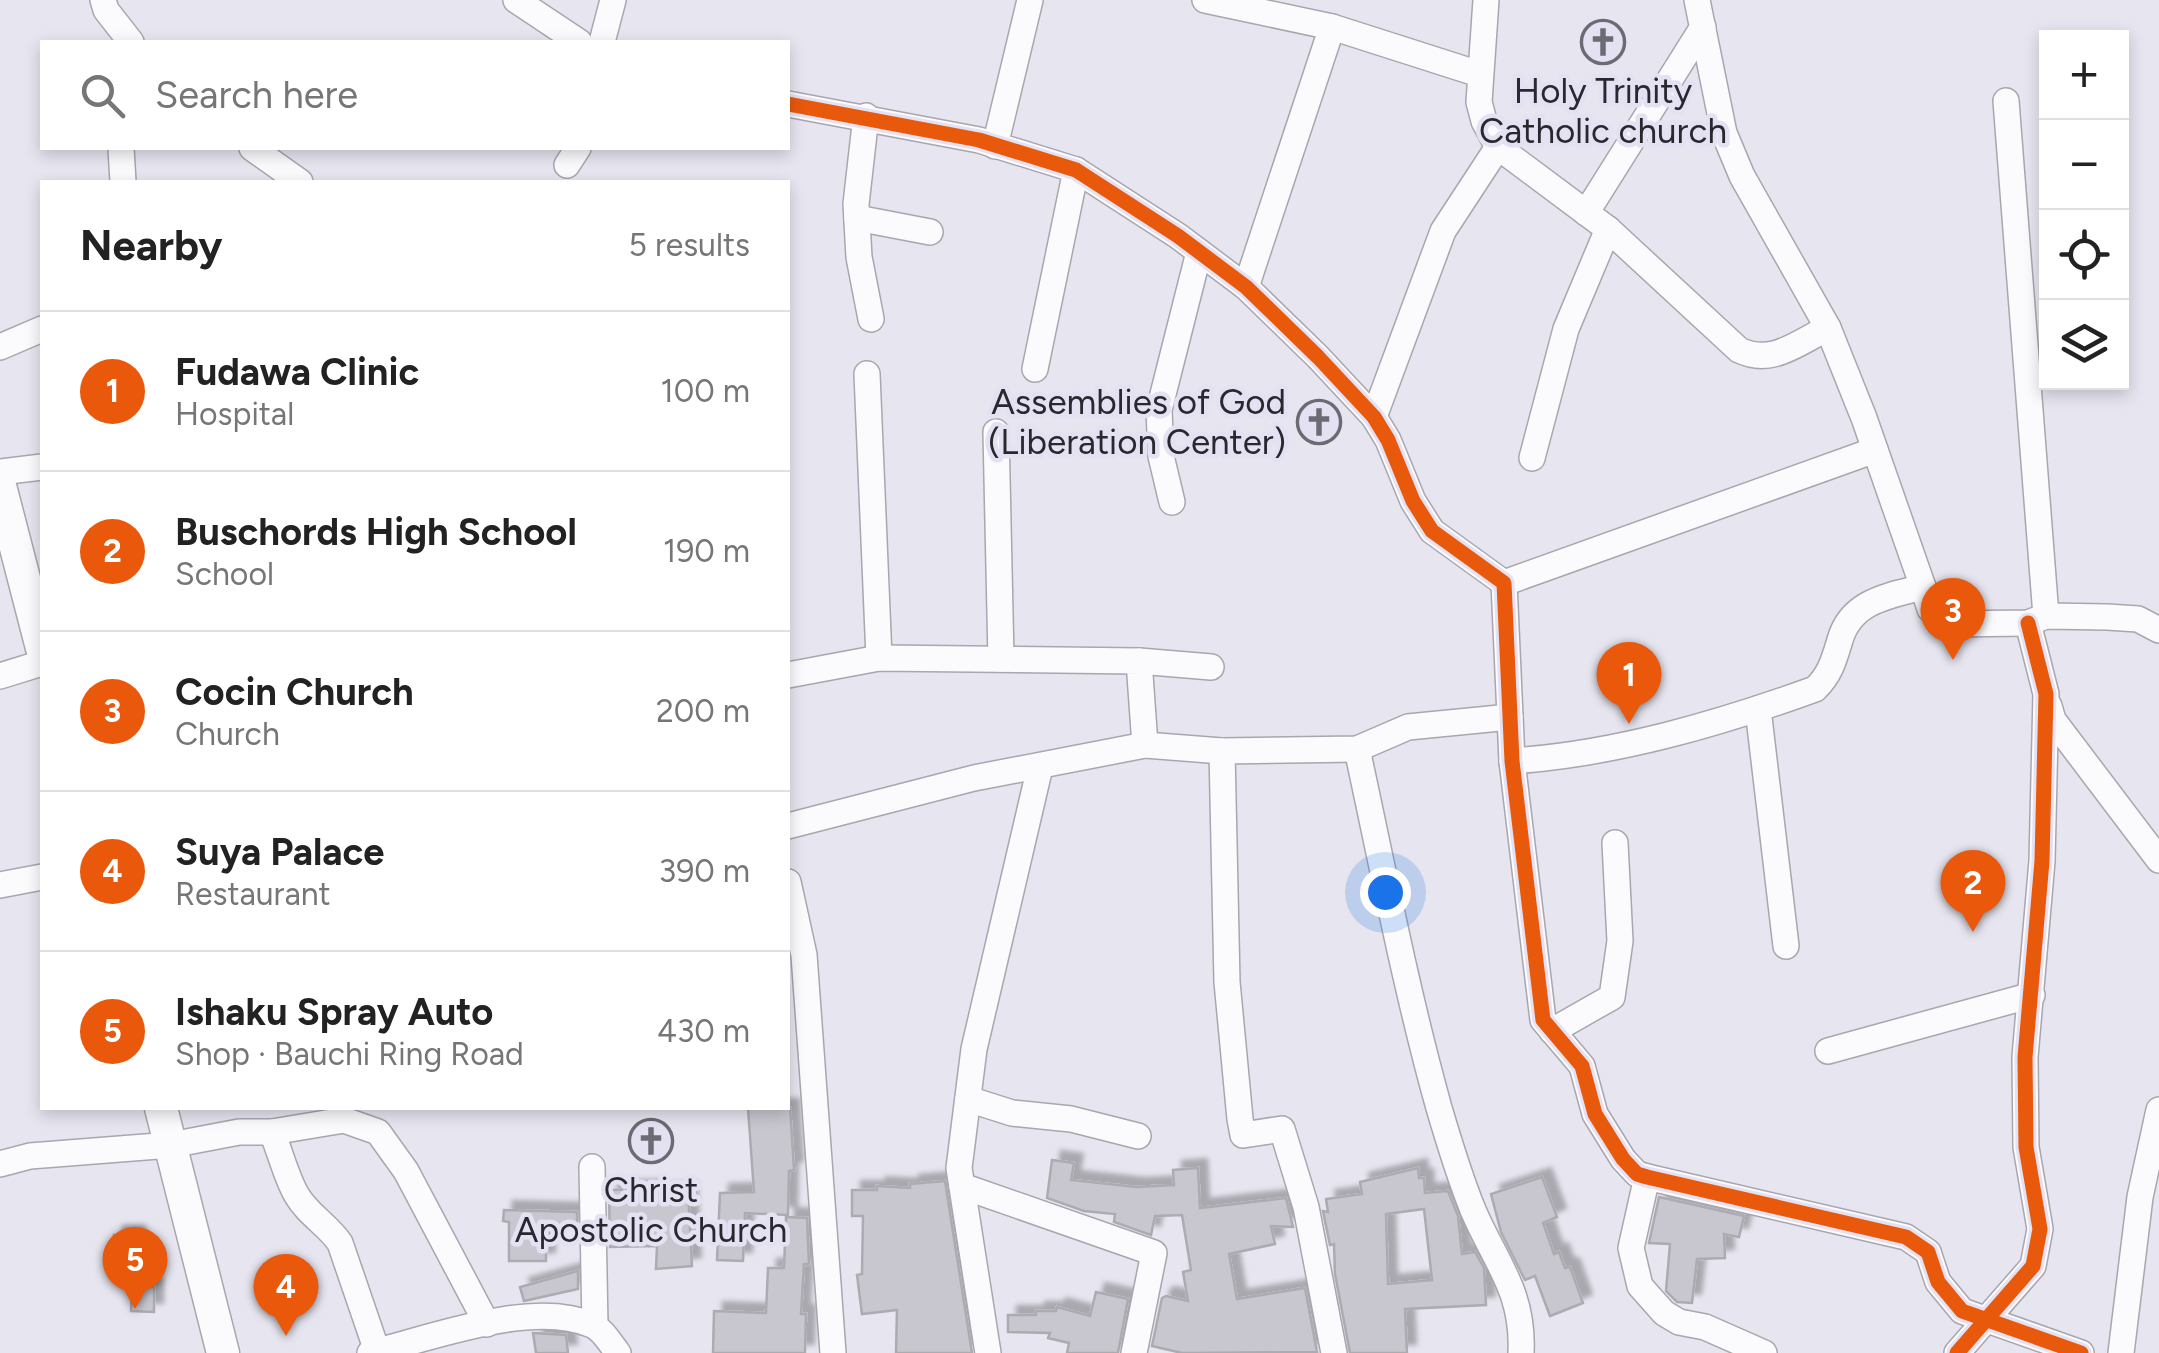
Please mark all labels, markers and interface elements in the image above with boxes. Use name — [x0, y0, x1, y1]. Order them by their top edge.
church icon: Holy Trinity Catholic church — [1580, 19, 1626, 65]
map controls — [2039, 30, 2129, 390]
button: + — [2039, 30, 2129, 120]
search box — [40, 40, 790, 150]
icon: search — [75, 68, 130, 123]
place label: Holy Trinity Catholic church — [1479, 70, 1727, 152]
text: Search here — [155, 72, 358, 118]
button: − — [2039, 120, 2129, 210]
button: locate — [2039, 210, 2129, 300]
text: Nearby — [80, 220, 222, 271]
text: 5 results — [629, 226, 750, 264]
button: layers — [2039, 300, 2129, 390]
text: Fudawa Clinic — [175, 349, 419, 395]
text: 1 — [106, 372, 119, 410]
text: 100 m — [661, 372, 750, 410]
place label: Assemblies of God (Liberation Center) — [988, 381, 1286, 463]
text: Hospital — [175, 395, 294, 433]
church icon: Assemblies of God (Liberation Center) — [1296, 399, 1342, 445]
text: Buschords High School — [175, 509, 577, 555]
text: 2 — [103, 532, 122, 570]
text: 190 m — [663, 532, 750, 570]
text: School — [175, 555, 274, 593]
pin: 3 — [1920, 578, 1986, 660]
pin: 1 — [1596, 642, 1662, 724]
text: Cocin Church — [175, 669, 414, 715]
text: 3 — [104, 692, 121, 730]
text: 200 m — [656, 692, 750, 730]
text: Church — [175, 715, 280, 753]
text: Suya Palace — [175, 829, 384, 875]
pin: 2 — [1940, 850, 2006, 932]
text: 4 — [102, 852, 123, 890]
text: 390 m — [659, 852, 750, 890]
your location — [1360, 867, 1411, 918]
text: Restaurant — [175, 875, 331, 913]
text: Ishaku Spray Auto — [175, 989, 493, 1035]
text: 5 — [103, 1012, 122, 1050]
text: 430 m — [657, 1012, 750, 1050]
text: Shop · Bauchi Ring Road — [175, 1035, 524, 1073]
church icon: Christ Apostolic Church — [628, 1118, 674, 1164]
place label: Christ Apostolic Church — [515, 1169, 787, 1251]
pin: 5 — [102, 1226, 168, 1309]
pin: 4 — [254, 1254, 318, 1336]

